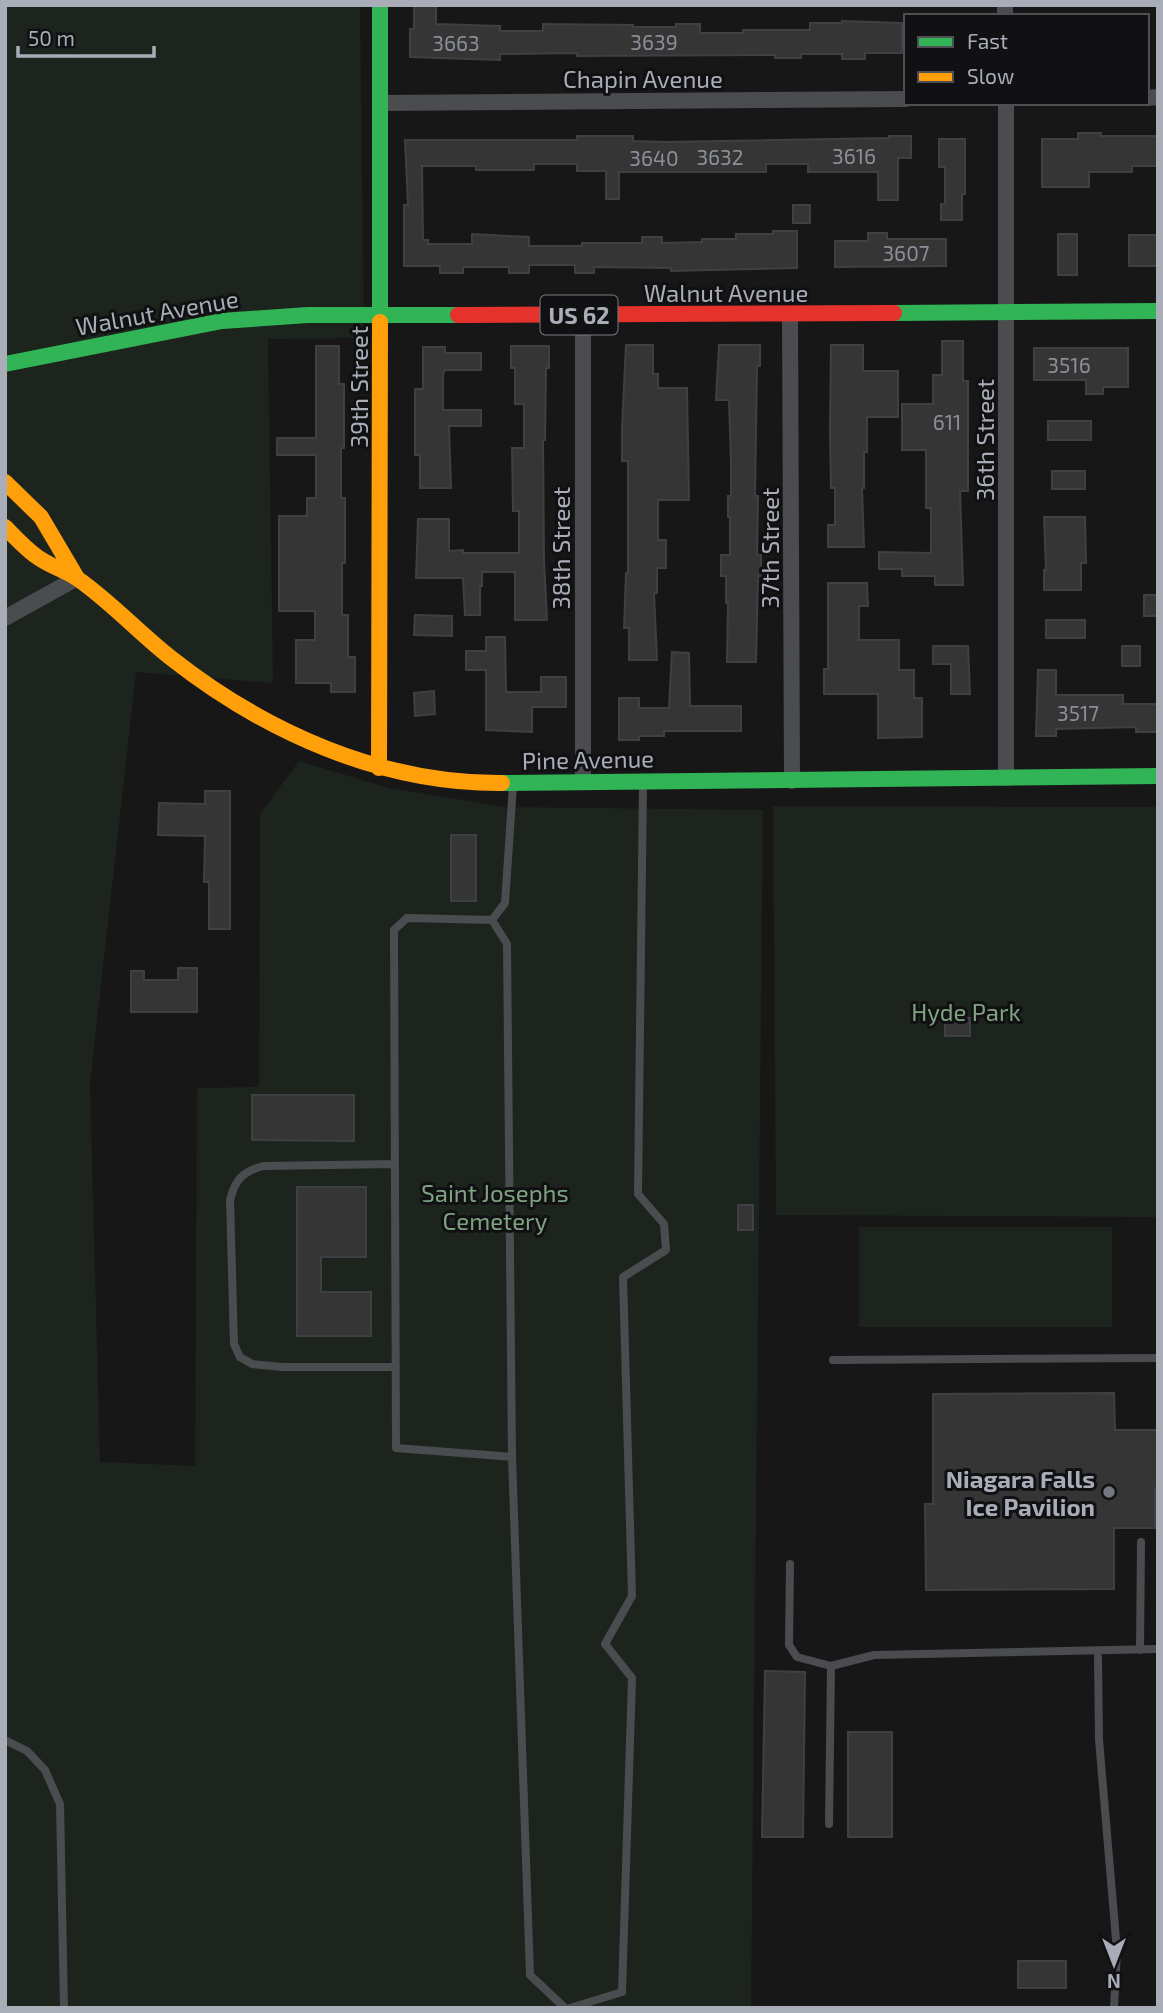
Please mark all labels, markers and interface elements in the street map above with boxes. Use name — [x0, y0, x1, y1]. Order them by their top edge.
scale bar — [18, 14, 154, 58]
legend — [904, 14, 1149, 105]
text: 50 m — [28, 25, 75, 50]
text: Fast — [967, 28, 1008, 53]
house number: 3639 — [630, 29, 678, 54]
house number: 3663 — [432, 30, 480, 55]
text: Slow — [967, 63, 1014, 88]
street label: Chapin Avenue — [563, 64, 723, 93]
house number: 3616 — [832, 143, 876, 168]
house number: 3632 — [696, 144, 744, 169]
house number: 3640 — [629, 145, 679, 170]
house number: 3607 — [882, 240, 930, 265]
street label: Walnut Avenue — [644, 278, 808, 307]
street label: Walnut Avenue — [73, 283, 241, 341]
road number: US 62 — [540, 296, 618, 334]
street label: 39th Street — [344, 326, 373, 448]
house number: 3516 — [1047, 352, 1091, 377]
street label: 36th Street — [970, 379, 999, 501]
house number: 611 — [933, 409, 961, 434]
street label: 38th Street — [546, 486, 575, 610]
street label: 37th Street — [755, 488, 784, 608]
house number: 3517 — [1057, 700, 1099, 725]
street label: Pine Avenue — [522, 743, 654, 775]
park label: Hyde Park — [911, 997, 1021, 1026]
park label: Saint Josephs Cemetery — [421, 1178, 569, 1235]
place label: Niagara Falls Ice Pavilion — [946, 1464, 1095, 1521]
marker: Niagara Falls Ice Pavilion — [1101, 1484, 1117, 1500]
north arrow — [1079, 1929, 1149, 1999]
text: N — [1107, 1970, 1121, 1993]

